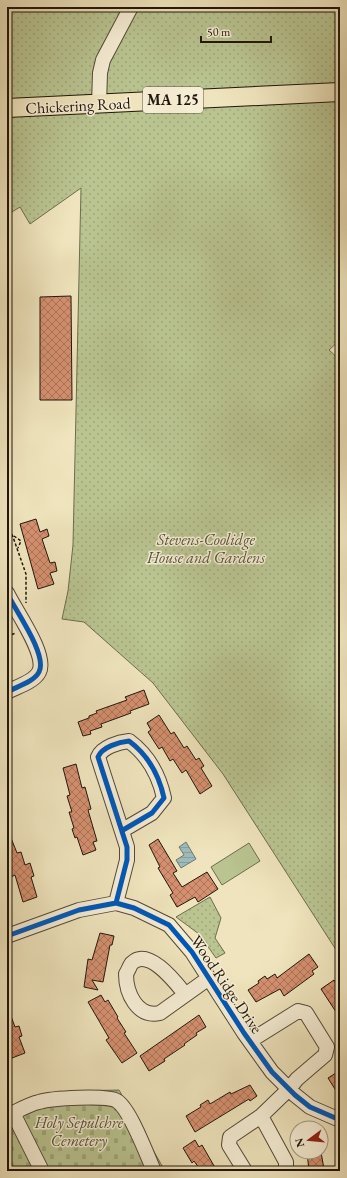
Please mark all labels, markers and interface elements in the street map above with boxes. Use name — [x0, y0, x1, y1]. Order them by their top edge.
scale bar — [201, 18, 271, 44]
text: 50 m — [207, 24, 231, 40]
road number: MA 125 — [143, 87, 203, 113]
street label: Chickering Road — [25, 92, 132, 119]
park label: Stevens-Coolidge House and Gardens — [146, 529, 266, 568]
street label: Wood Ridge Drive — [186, 931, 267, 1037]
park label: Holy Sepulchre Cemetery — [34, 1112, 124, 1151]
north arrow — [289, 1120, 329, 1160]
text: N — [291, 1136, 307, 1149]

